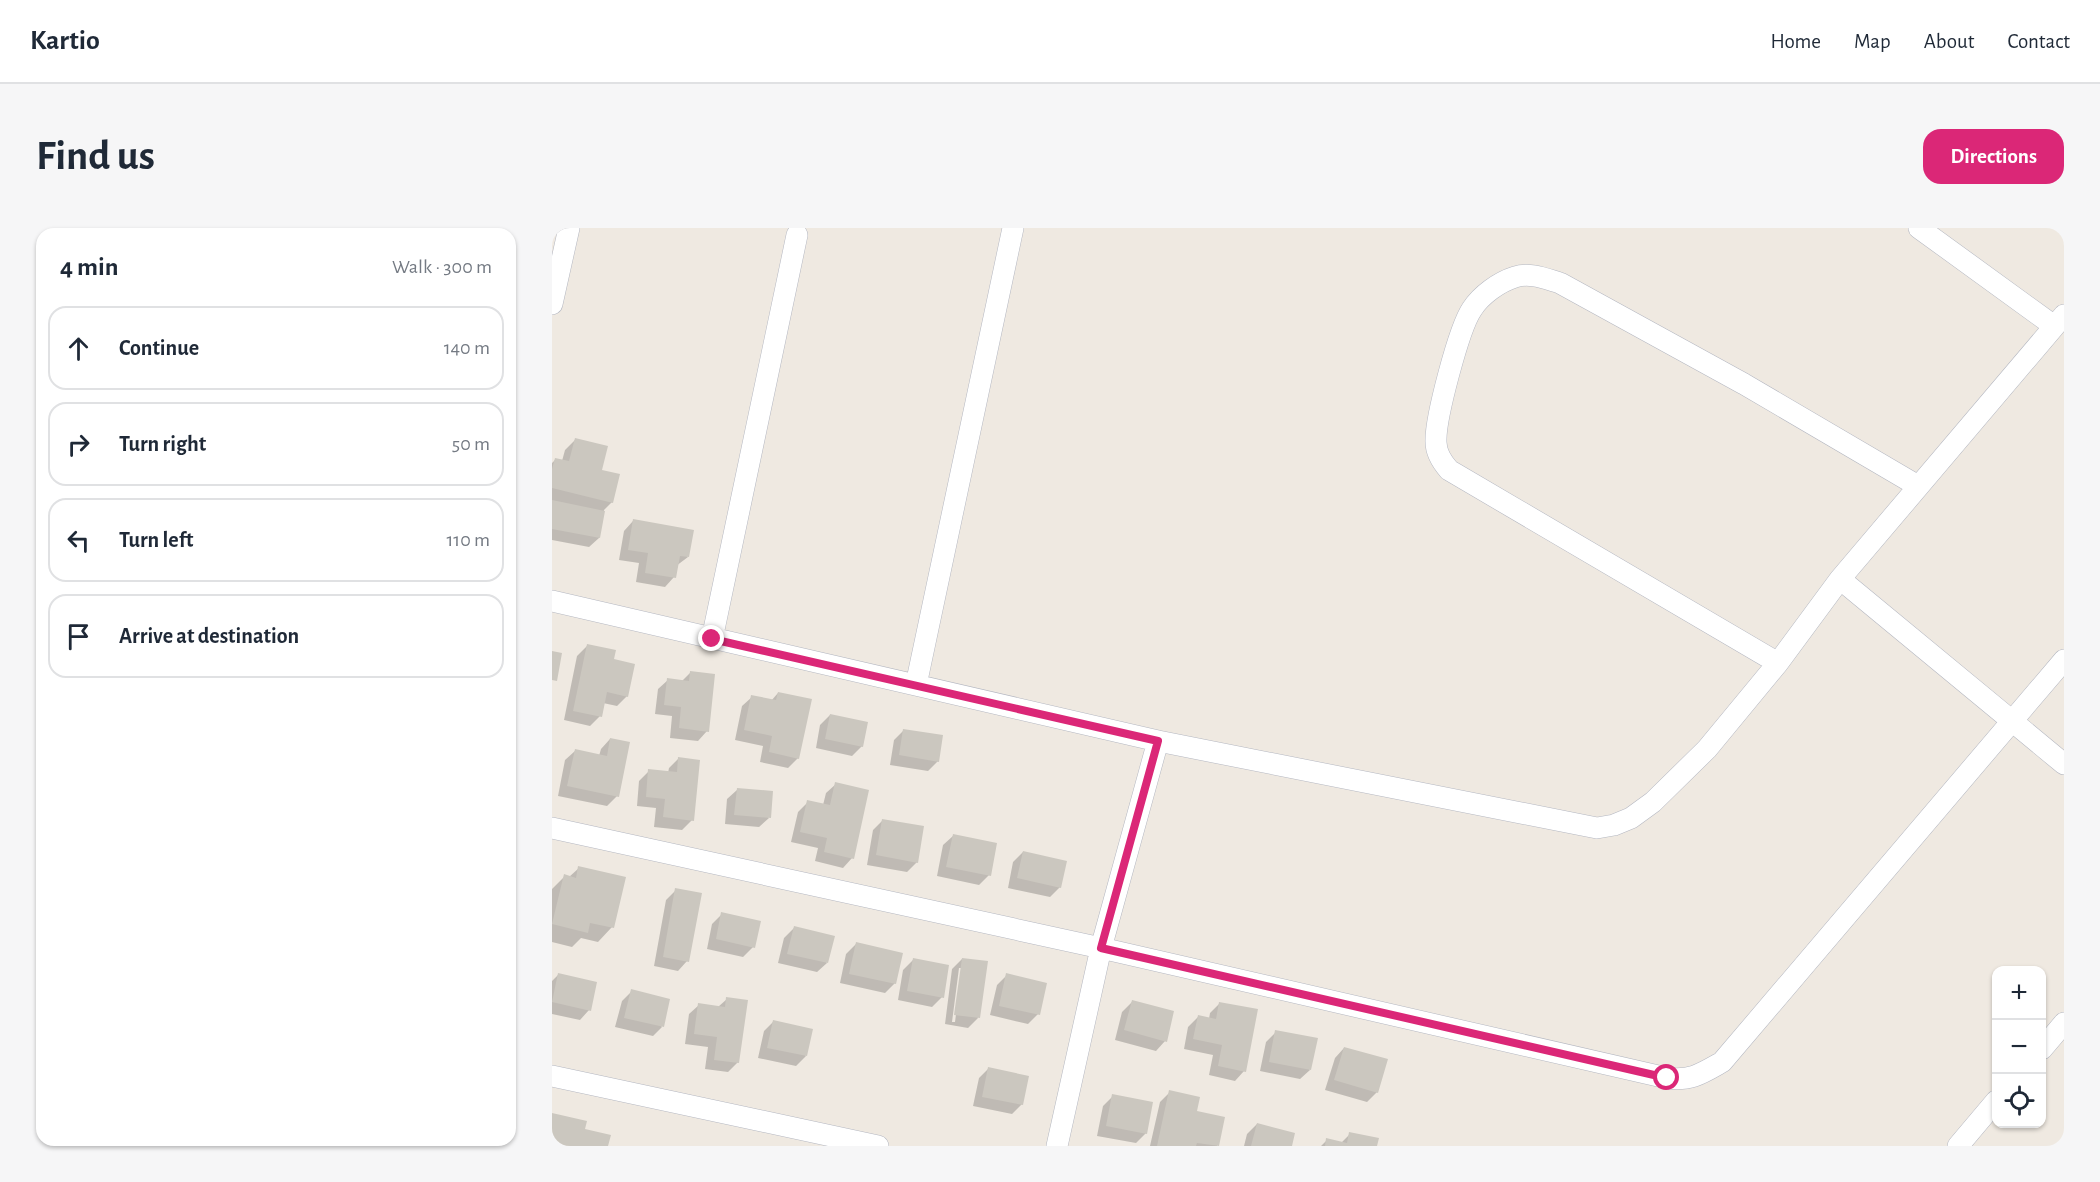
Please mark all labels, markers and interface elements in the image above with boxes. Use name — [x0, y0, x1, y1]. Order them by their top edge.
text: Kartio — [30, 27, 100, 55]
text: Home — [1770, 31, 1821, 52]
text: Map — [1854, 31, 1891, 52]
text: About — [1924, 31, 1974, 52]
text: Contact — [2007, 31, 2070, 52]
button: Directions — [1923, 129, 2064, 184]
text: Find us — [36, 135, 155, 177]
text: 4 min — [60, 254, 119, 280]
text: Walk · 300 m — [392, 257, 492, 277]
icon: ahead — [62, 332, 95, 365]
text: Continue — [119, 337, 199, 359]
text: 140 m — [444, 338, 490, 358]
icon: right — [62, 428, 95, 461]
text: Turn right — [119, 433, 206, 455]
text: 50 m — [452, 434, 490, 454]
icon: left — [62, 524, 95, 557]
text: Turn left — [119, 529, 193, 551]
text: 110 m — [446, 530, 490, 550]
icon: arrive — [62, 620, 95, 653]
text: Arrive at destination — [119, 625, 299, 647]
route end — [698, 625, 724, 651]
map controls — [1992, 966, 2046, 1128]
button: + — [1992, 966, 2046, 1020]
button: − — [1992, 1020, 2046, 1074]
route start — [1653, 1064, 1679, 1090]
button: locate — [1992, 1074, 2046, 1128]

